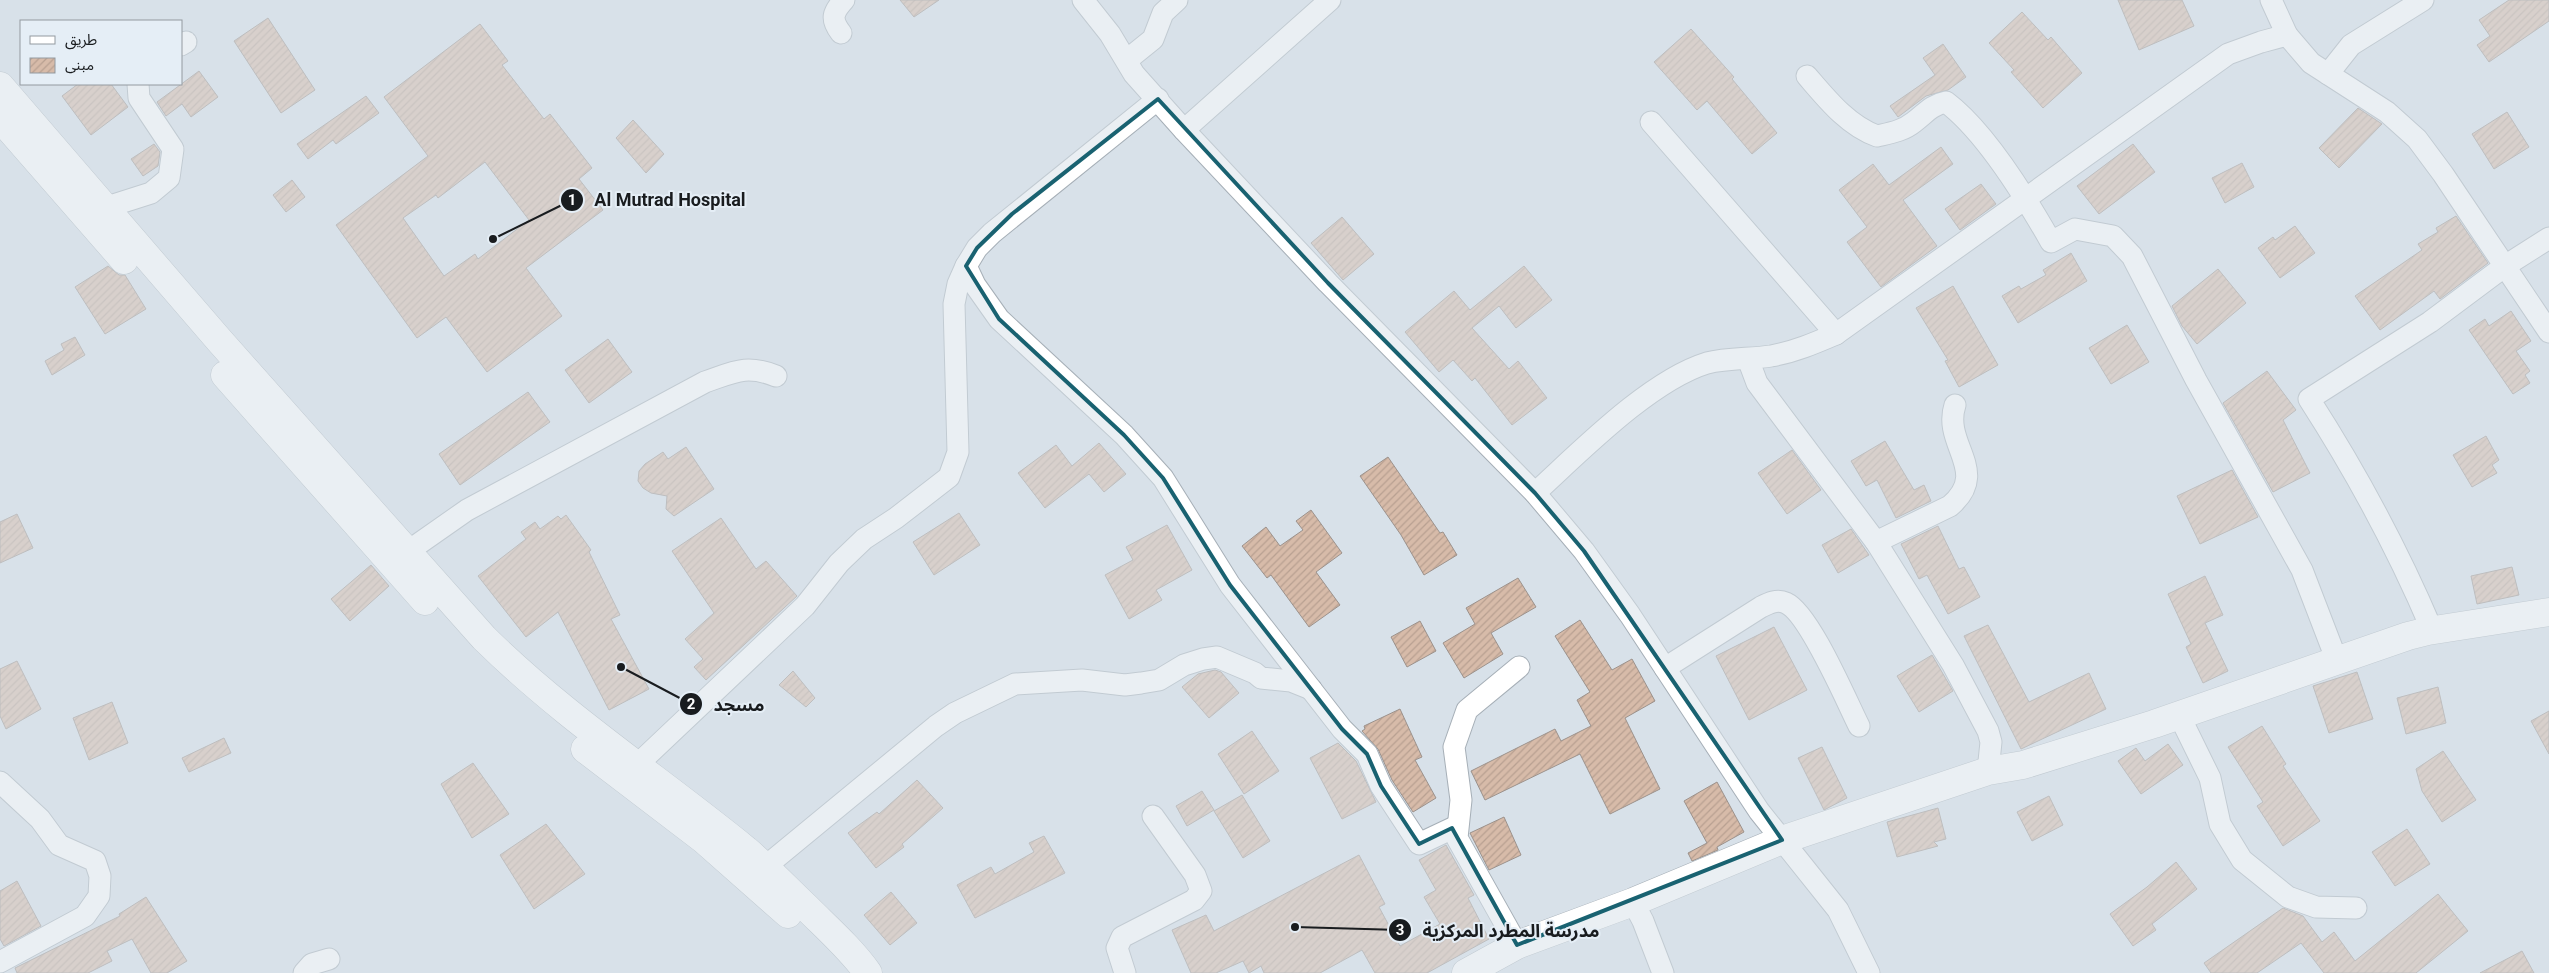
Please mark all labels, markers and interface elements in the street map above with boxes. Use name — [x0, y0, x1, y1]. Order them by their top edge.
legend — [20, 20, 182, 85]
text: طريق — [65, 31, 97, 50]
text: مبنى — [65, 56, 94, 74]
callout: Al Mutrad Hospital — [559, 183, 756, 216]
text: Al Mutrad Hospital — [594, 189, 746, 210]
text: 1 — [568, 191, 576, 209]
callout: مسجد — [678, 688, 774, 721]
text: مسجد — [714, 694, 764, 715]
text: 2 — [687, 695, 696, 713]
callout: مدرسة المطرد المركزية — [1388, 914, 1609, 947]
text: مدرسة المطرد المركزية — [1423, 920, 1599, 942]
text: 3 — [1396, 921, 1404, 939]

